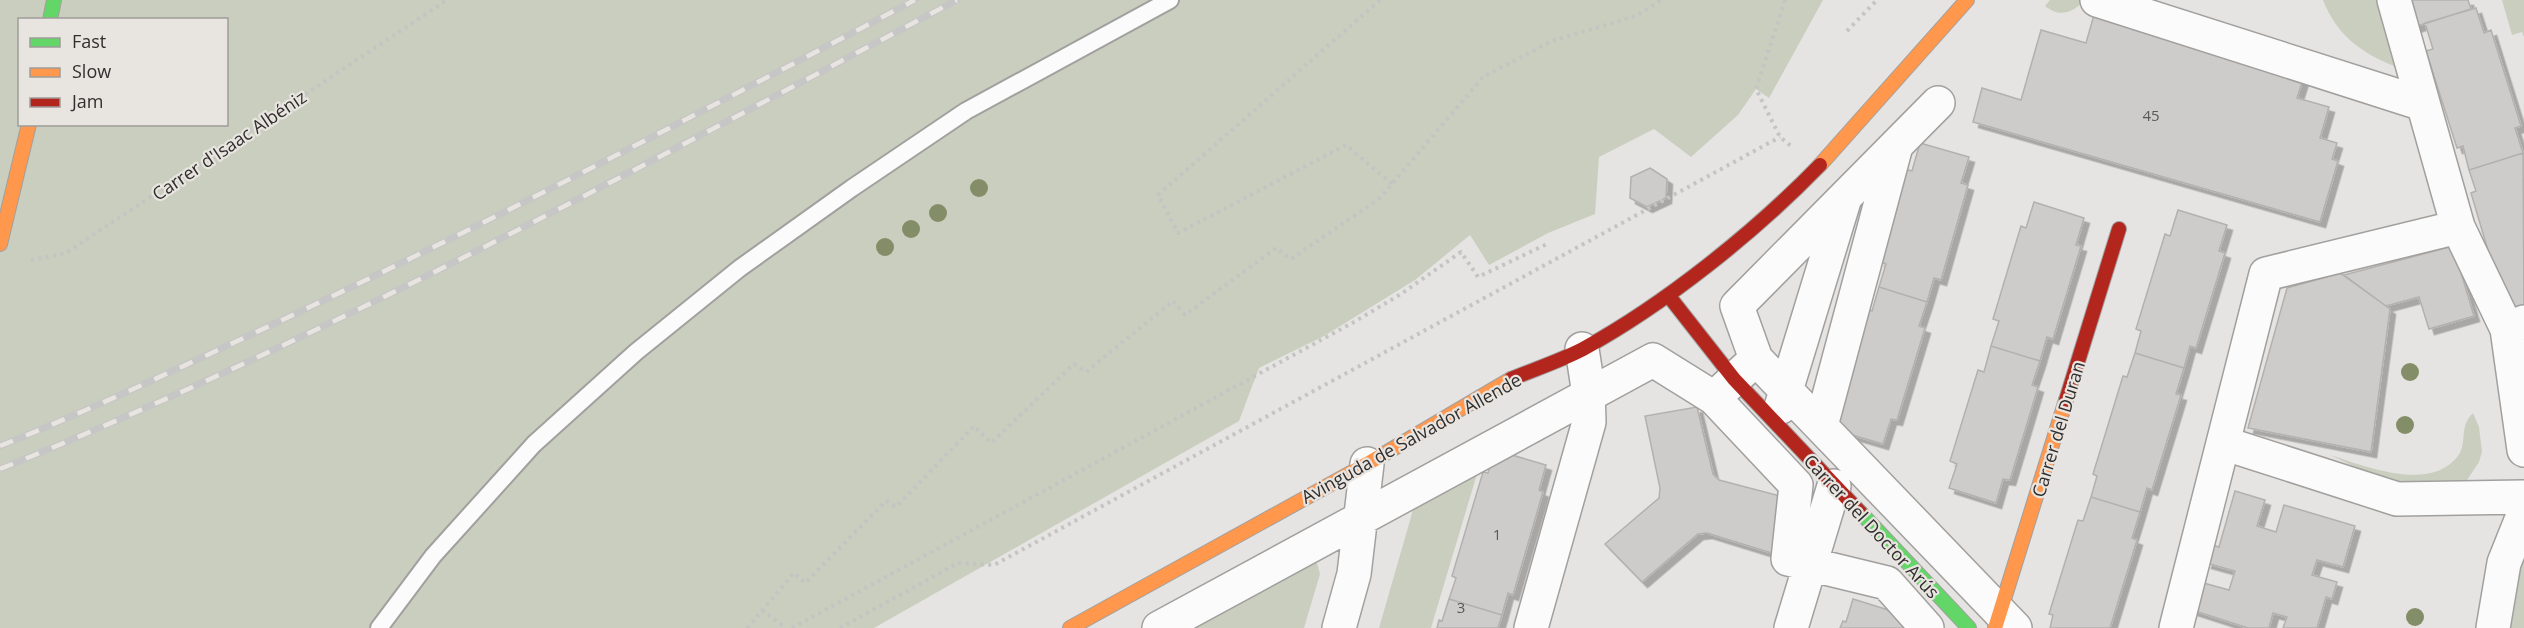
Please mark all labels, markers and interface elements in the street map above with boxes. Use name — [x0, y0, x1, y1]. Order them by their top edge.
legend — [18, 18, 228, 126]
text: Fast — [72, 29, 106, 53]
text: Slow — [72, 59, 111, 83]
street label: Carrer d'Isaac Albéniz — [147, 84, 311, 206]
text: Jam — [70, 89, 104, 113]
house number: 45 — [2142, 105, 2160, 125]
street label: Carrer del Duran — [2026, 358, 2090, 500]
street label: Avinguda de Salvador Allende — [1297, 367, 1525, 509]
street label: Carrer del Doctor Arús — [1799, 449, 1945, 603]
house number: 1 — [1493, 524, 1501, 544]
house number: 3 — [1457, 597, 1465, 617]

